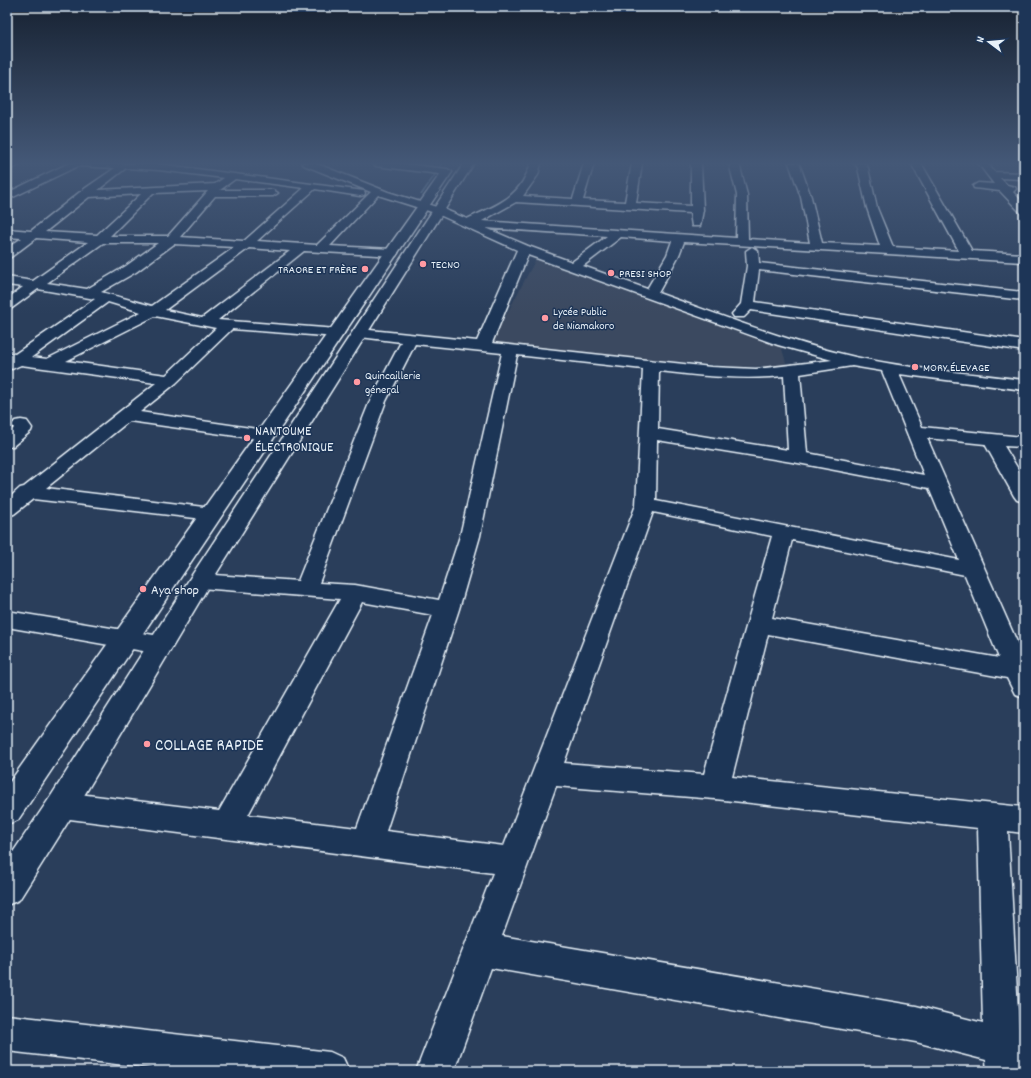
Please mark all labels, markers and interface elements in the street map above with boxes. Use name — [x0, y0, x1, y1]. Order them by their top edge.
north arrow — [969, 22, 1009, 62]
text: N — [973, 34, 990, 45]
place label: TECNO — [431, 257, 460, 274]
marker: TECNO — [418, 259, 428, 269]
place label: TRAORE ET FRÈRE — [278, 262, 358, 279]
marker: TRAORE ET FRÈRE — [360, 264, 370, 274]
place label: PRESI SHOP — [619, 266, 672, 283]
marker: PRESI SHOP — [606, 268, 616, 278]
place label: Lycée Public de Niamakoro — [553, 304, 614, 335]
marker: Lycée Public de Niamakoro — [540, 313, 550, 323]
place label: MORY ÉLEVAGE — [923, 360, 990, 377]
marker: MORY ÉLEVAGE — [910, 362, 920, 372]
place label: Quincaillerie géneral — [365, 368, 420, 399]
marker: Quincaillerie géneral — [352, 377, 362, 387]
place label: NANTOUME ÉLECTRONIQUE — [255, 422, 334, 458]
marker: NANTOUME ÉLECTRONIQUE — [242, 433, 252, 443]
place label: Aya shop — [151, 581, 199, 601]
marker: Aya shop — [138, 584, 148, 594]
place label: COLLAGE RAPIDE — [155, 735, 264, 759]
marker: COLLAGE RAPIDE — [142, 739, 152, 749]

